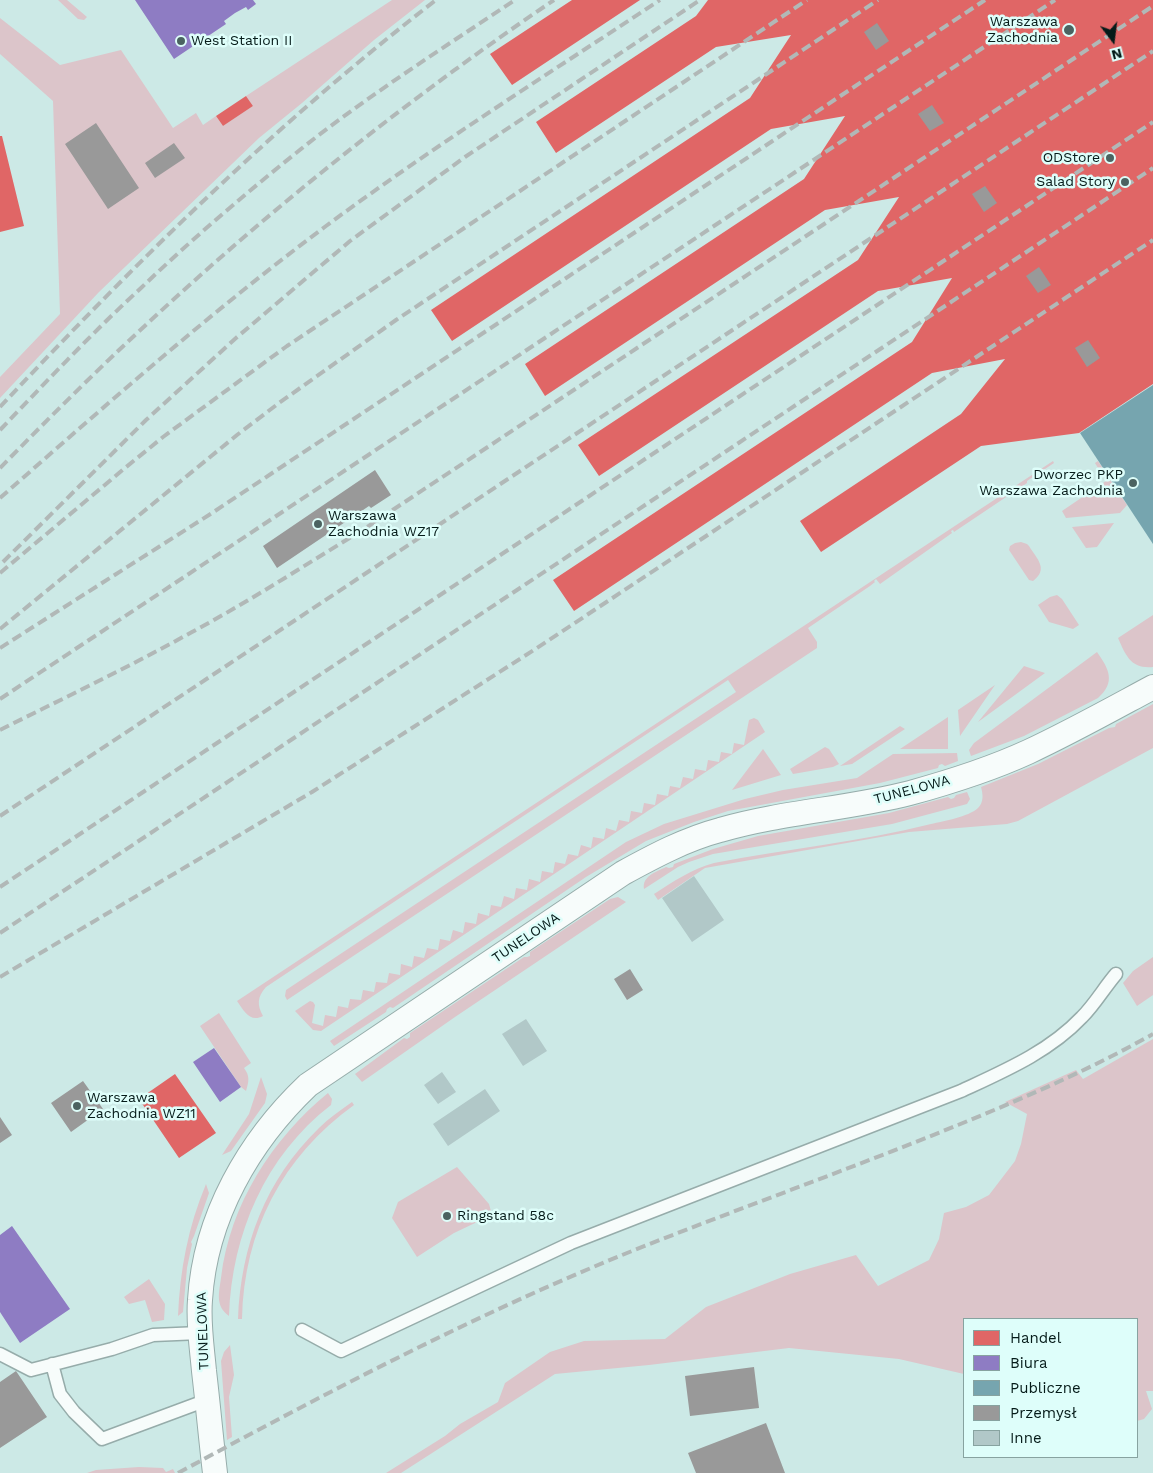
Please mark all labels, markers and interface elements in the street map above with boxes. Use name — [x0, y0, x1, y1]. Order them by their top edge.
place label: Warszawa Zachodnia — [987, 14, 1058, 46]
north arrow — [1088, 15, 1138, 65]
marker: Warszawa Zachodnia — [1062, 23, 1076, 37]
place label: West Station II — [191, 33, 292, 49]
marker: West Station II — [175, 35, 187, 47]
text: N — [1110, 45, 1124, 64]
place label: ODStore — [1043, 150, 1100, 166]
marker: ODStore — [1104, 152, 1116, 164]
place label: Salad Story — [1036, 174, 1115, 190]
marker: Salad Story — [1119, 176, 1131, 188]
place label: Dworzec PKP Warszawa Zachodnia — [979, 467, 1123, 500]
marker: Dworzec PKP Warszawa Zachodnia — [1127, 477, 1139, 489]
place label: Warszawa Zachodnia WZ17 — [328, 508, 439, 540]
marker: Warszawa Zachodnia WZ17 — [312, 518, 324, 530]
street label: TUNELOWA — [872, 772, 952, 808]
street label: TUNELOWA — [489, 909, 563, 967]
place label: Warszawa Zachodnia WZ11 — [87, 1090, 196, 1122]
marker: Warszawa Zachodnia WZ11 — [71, 1100, 83, 1112]
place label: Ringstand 58c — [457, 1208, 554, 1224]
marker: Ringstand 58c — [441, 1210, 453, 1222]
street label: TUNELOWA — [193, 1292, 213, 1370]
legend — [963, 1318, 1138, 1458]
text: Handel — [1010, 1329, 1061, 1347]
text: Biura — [1010, 1354, 1047, 1372]
text: Publiczne — [1010, 1379, 1081, 1397]
text: Przemysł — [1010, 1404, 1077, 1422]
text: Inne — [1010, 1429, 1042, 1447]

